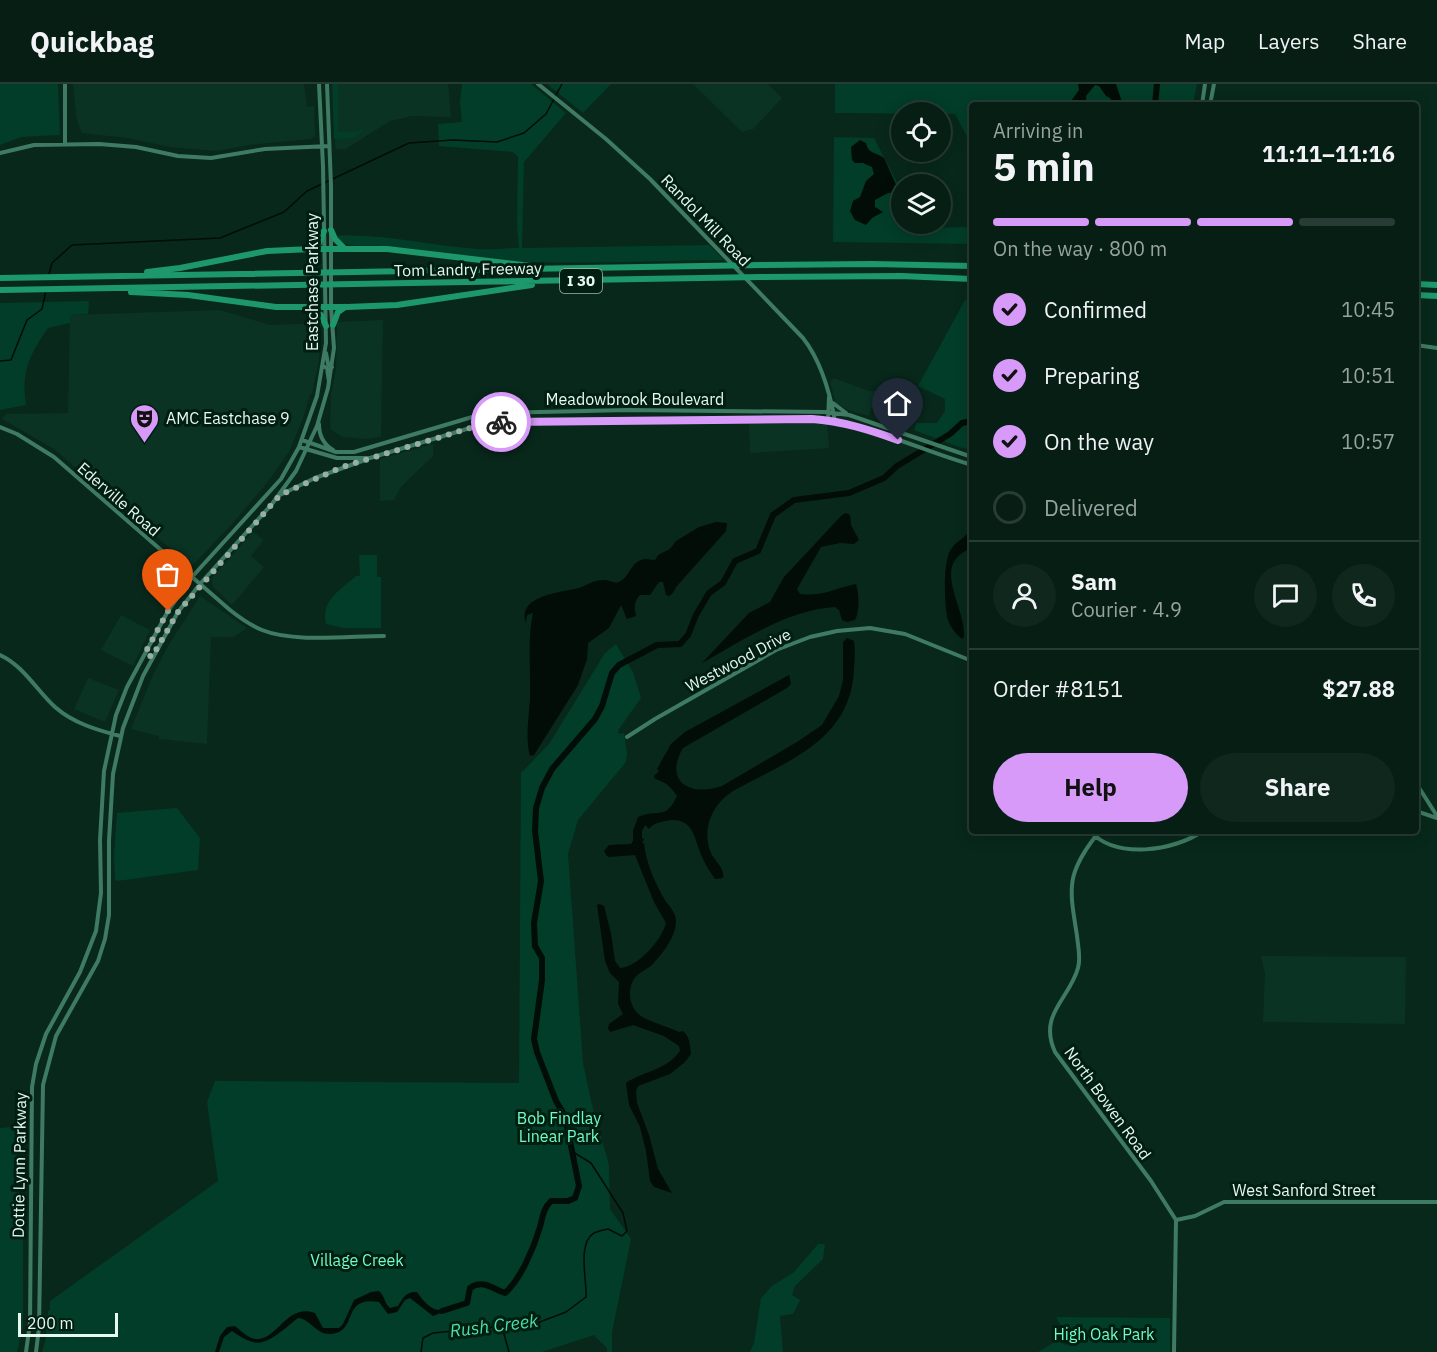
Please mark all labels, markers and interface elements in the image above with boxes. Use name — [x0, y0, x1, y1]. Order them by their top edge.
text: Quickbag — [30, 23, 154, 60]
text: Map — [1185, 27, 1225, 55]
text: Layers — [1258, 27, 1320, 55]
text: Share — [1353, 27, 1407, 55]
map controls — [891, 102, 951, 234]
button: locate — [891, 102, 951, 162]
text: Arriving in — [993, 117, 1083, 144]
text: 11:11–11:16 — [1262, 139, 1395, 168]
text: 5 min — [993, 141, 1095, 192]
street label: Randol Mill Road — [657, 170, 755, 270]
button: layers — [891, 174, 951, 234]
street label: Eastchase Parkway — [302, 213, 322, 351]
text: On the way · 800 m — [993, 235, 1167, 262]
street label: Tom Landry Freeway — [394, 258, 542, 280]
road number: I 30 — [560, 269, 602, 293]
icon: check — [993, 293, 1026, 326]
text: Confirmed — [1044, 295, 1147, 324]
text: 10:45 — [1341, 296, 1395, 323]
icon: check — [993, 359, 1026, 392]
text: Preparing — [1044, 361, 1139, 390]
text: 10:51 — [1341, 362, 1395, 389]
pin — [872, 378, 923, 440]
icon: home — [881, 387, 914, 420]
street label: Meadowbrook Boulevard — [546, 389, 724, 409]
courier — [471, 392, 531, 452]
theatre icon: AMC Eastchase 9 — [129, 402, 161, 444]
icon: bike — [485, 406, 518, 439]
place label: AMC Eastchase 9 — [166, 408, 290, 428]
icon: check — [993, 425, 1026, 458]
text: On the way — [1044, 427, 1154, 456]
text: 10:57 — [1341, 428, 1395, 455]
street label: Ederville Road — [74, 458, 164, 540]
text: Delivered — [1044, 493, 1138, 522]
pin — [142, 549, 193, 611]
icon: bag — [151, 558, 184, 591]
button: person — [993, 564, 1056, 627]
button: chat — [1254, 564, 1317, 627]
button: phone — [1332, 564, 1395, 627]
text: Sam — [1071, 567, 1117, 596]
text: Courier · 4.9 — [1071, 596, 1182, 623]
street label: Westwood Drive — [682, 624, 794, 696]
text: Order #8151 — [993, 674, 1123, 703]
text: $27.88 — [1322, 674, 1395, 703]
button: Help — [993, 753, 1188, 822]
button: Share — [1200, 753, 1395, 822]
street label: North Bowen Road — [1060, 1043, 1156, 1163]
street label: Dottie Lynn Parkway — [8, 1092, 30, 1238]
park label: Bob Findlay Linear Park — [517, 1108, 601, 1146]
street label: West Sanford Street — [1232, 1180, 1376, 1200]
park label: Village Creek — [310, 1250, 404, 1270]
water label: Rush Creek — [448, 1309, 540, 1342]
scale bar — [18, 1310, 118, 1338]
text: 200 m — [27, 1313, 74, 1333]
park label: High Oak Park — [1053, 1324, 1155, 1344]

